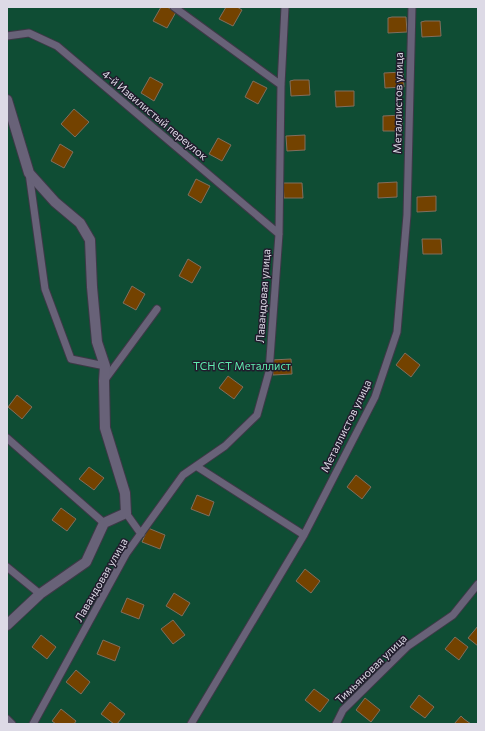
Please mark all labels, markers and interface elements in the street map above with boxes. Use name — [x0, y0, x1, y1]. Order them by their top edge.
street label: Металлистов улица — [390, 52, 405, 154]
street label: 4-й Извилистый переулок — [100, 67, 211, 163]
street label: Лавандовая улица — [253, 248, 272, 343]
park label: ТСН СТ Металлист — [193, 359, 291, 372]
street label: Металлистов улица — [317, 377, 374, 474]
street label: Лавандовая улица — [71, 536, 130, 624]
street label: Тимьяновая улица — [332, 631, 409, 706]

